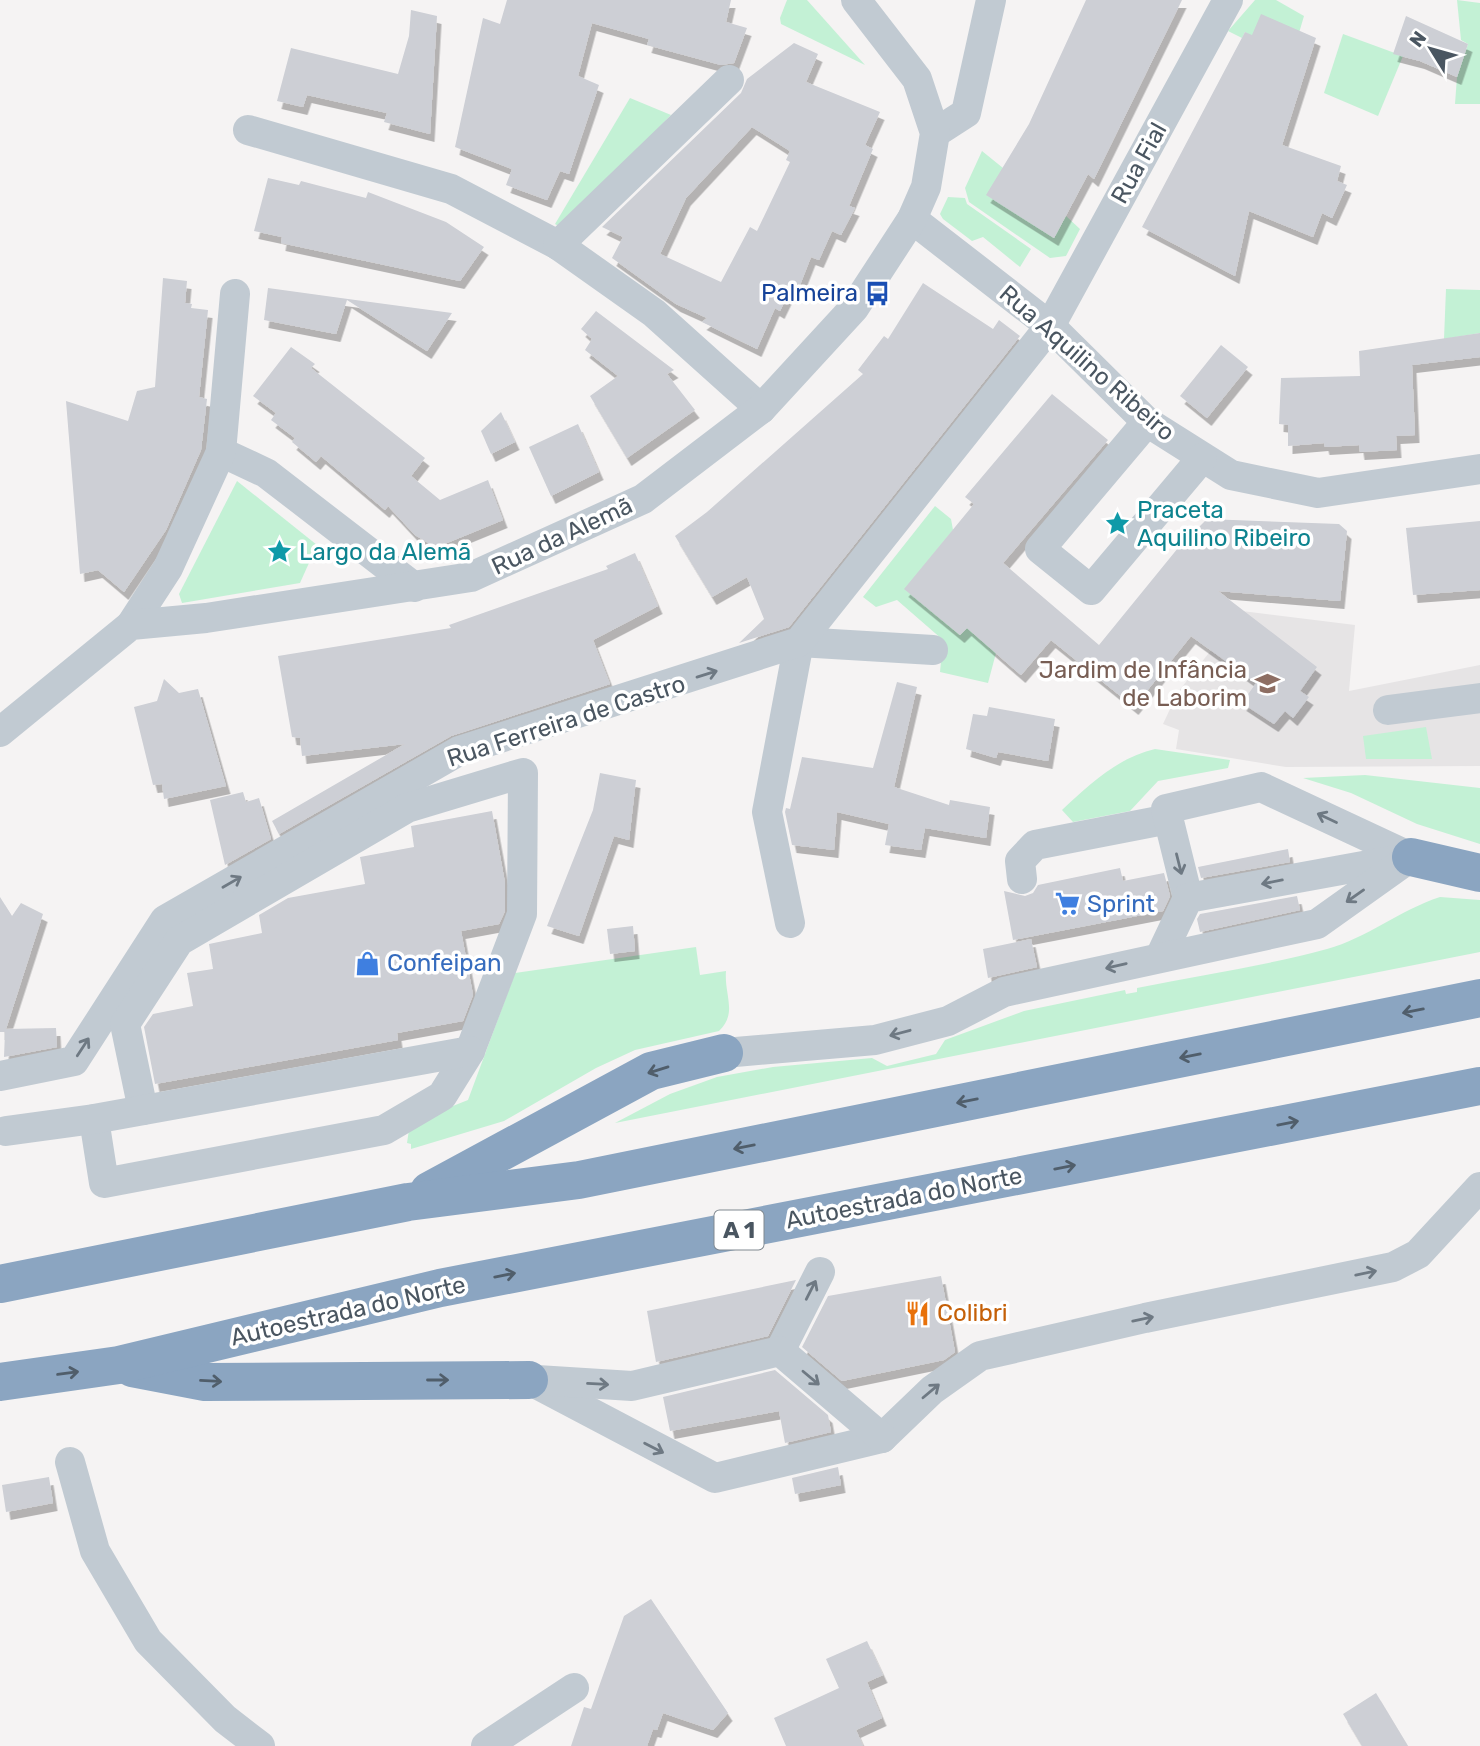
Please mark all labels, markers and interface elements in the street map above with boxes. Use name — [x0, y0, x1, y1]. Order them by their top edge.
north arrow — [1396, 14, 1466, 84]
text: N — [1405, 27, 1431, 51]
street label: Rua Fial — [1105, 118, 1173, 208]
place label: Palmeira — [761, 279, 858, 307]
bus stop icon: Palmeira — [864, 279, 892, 307]
street label: Rua Aquilino Ribeiro — [994, 279, 1180, 447]
street label: Rua da Alemã — [487, 491, 637, 581]
place label: Praceta Aquilino Ribeiro — [1137, 496, 1311, 552]
place icon: Praceta Aquilino Ribeiro — [1103, 510, 1131, 538]
place icon: Largo da Alemã — [265, 538, 293, 566]
place label: Largo da Alemã — [299, 538, 471, 566]
place label: Jardim de Infância de Laborim — [1039, 656, 1247, 712]
one-way arrow — [695, 667, 717, 679]
street label: Rua Ferreira de Castro — [443, 669, 689, 773]
school or university icon: Jardim de Infância de Laborim — [1253, 670, 1281, 698]
one-way arrow — [1317, 811, 1338, 824]
one-way arrow — [1173, 852, 1186, 875]
one-way arrow — [221, 875, 242, 888]
one-way arrow — [1261, 876, 1284, 889]
one-way arrow — [1346, 889, 1365, 904]
supermarket icon: Sprint — [1053, 890, 1081, 918]
place label: Sprint — [1087, 890, 1155, 918]
shop icon: Confeipan — [353, 949, 381, 977]
place label: Confeipan — [387, 949, 501, 977]
one-way arrow — [1105, 959, 1128, 973]
one-way arrow — [1402, 1005, 1425, 1019]
one-way arrow — [890, 1027, 912, 1040]
one-way arrow — [77, 1037, 91, 1057]
one-way arrow — [1179, 1050, 1202, 1064]
one-way arrow — [647, 1065, 669, 1078]
one-way arrow — [956, 1095, 979, 1109]
one-way arrow — [1276, 1116, 1299, 1130]
one-way arrow — [733, 1140, 756, 1154]
one-way arrow — [1053, 1159, 1076, 1173]
street label: Autoestrada do Norte — [783, 1161, 1025, 1235]
road number: A 1 — [714, 1210, 764, 1250]
one-way arrow — [1354, 1265, 1377, 1279]
one-way arrow — [493, 1268, 516, 1282]
street label: Autoestrada do Norte — [228, 1270, 468, 1352]
one-way arrow — [804, 1280, 818, 1301]
restaurant icon: Colibri — [903, 1299, 931, 1327]
place label: Colibri — [937, 1299, 1008, 1327]
one-way arrow — [1131, 1311, 1154, 1325]
one-way arrow — [56, 1366, 78, 1379]
one-way arrow — [802, 1370, 820, 1386]
one-way arrow — [199, 1374, 222, 1387]
one-way arrow — [426, 1374, 449, 1387]
one-way arrow — [586, 1378, 608, 1391]
one-way arrow — [922, 1384, 940, 1399]
one-way arrow — [643, 1441, 664, 1455]

